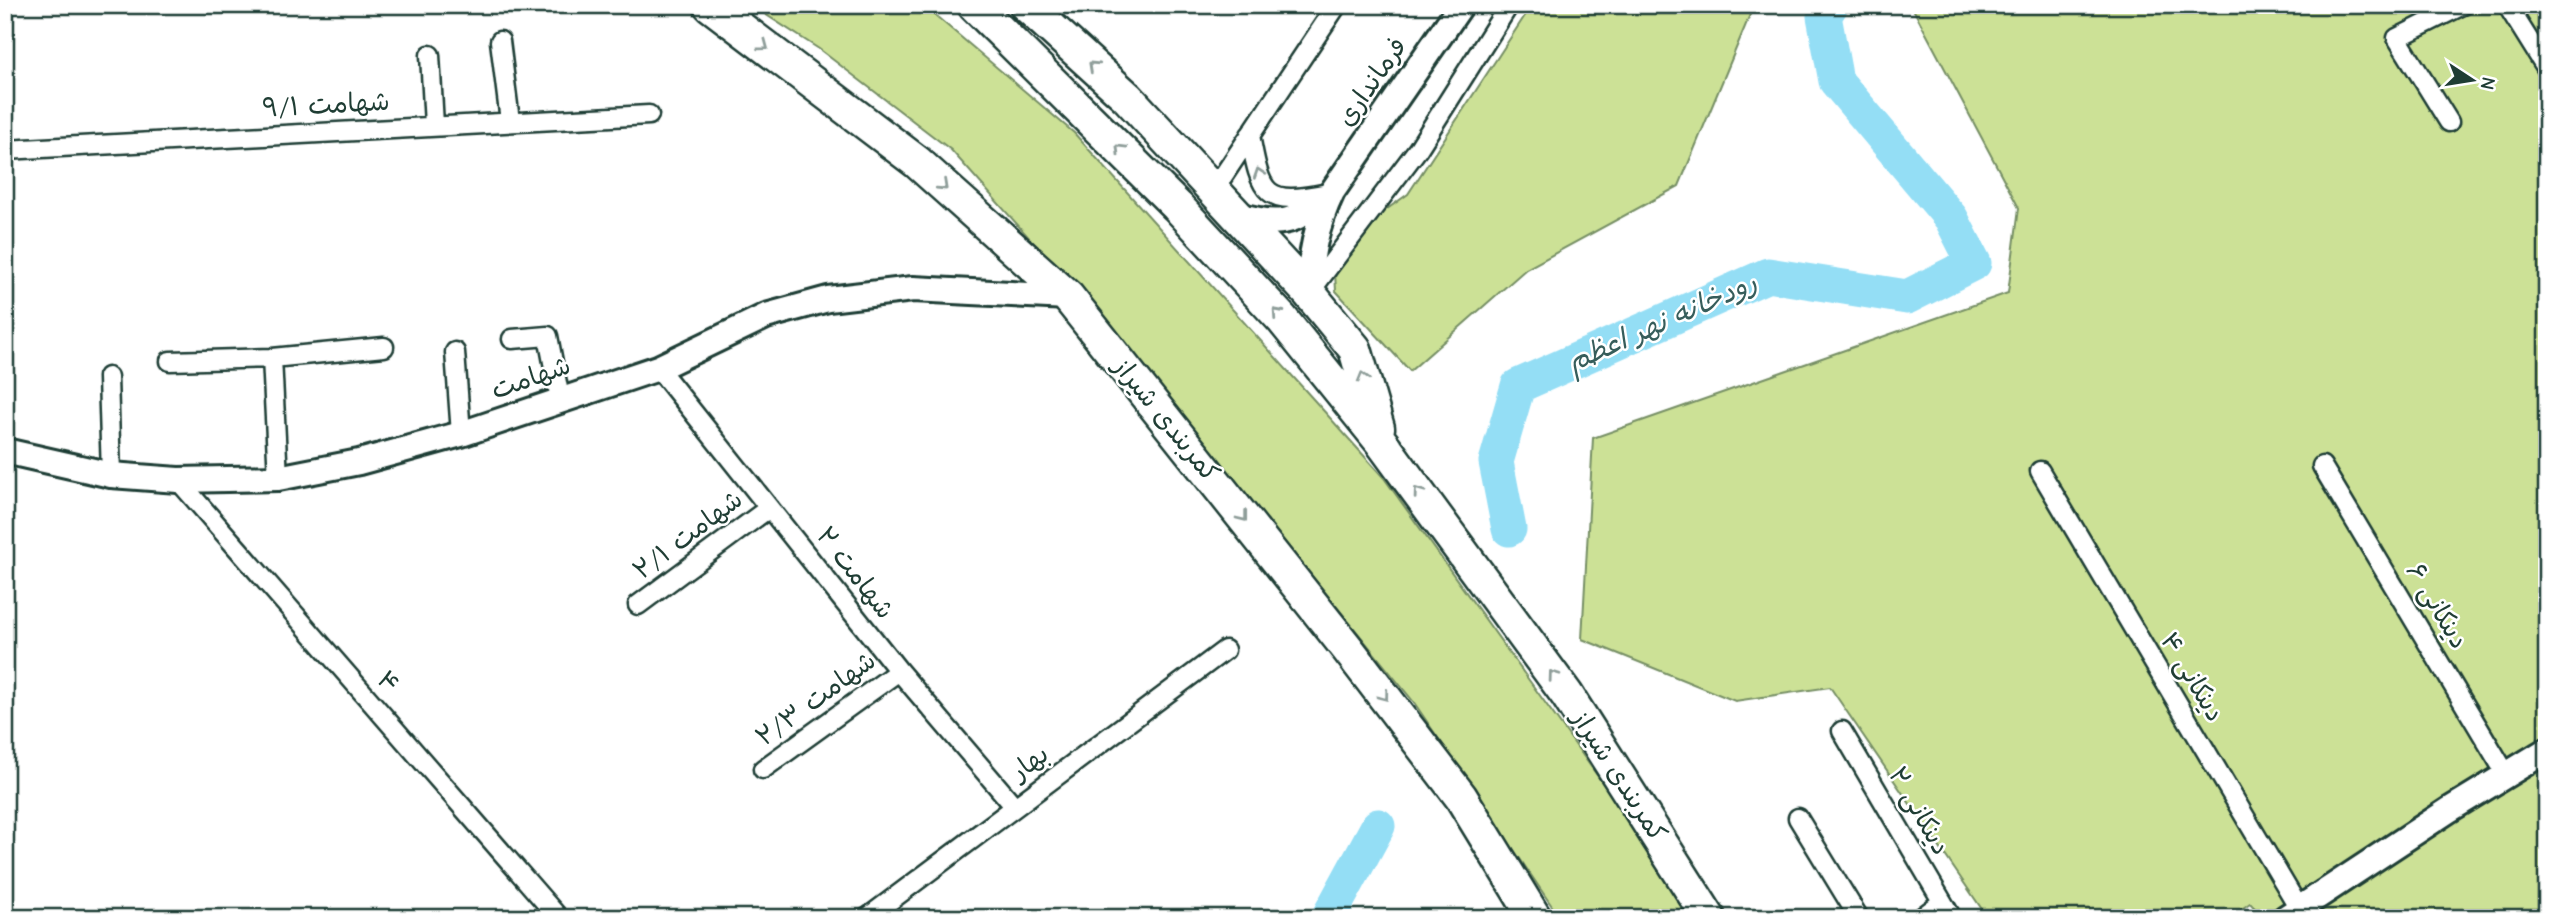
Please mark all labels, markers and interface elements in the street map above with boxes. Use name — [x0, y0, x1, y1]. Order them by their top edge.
street label: فرمانداری — [1331, 32, 1413, 132]
one-way arrow — [757, 38, 769, 51]
north arrow — [2436, 46, 2506, 116]
one-way arrow — [1088, 62, 1101, 74]
text: N — [2476, 75, 2500, 92]
street label: ۹/۱ شهامت — [261, 87, 391, 123]
one-way arrow — [1115, 145, 1128, 158]
one-way arrow — [1253, 167, 1267, 179]
one-way arrow — [935, 178, 948, 191]
water label: رودخانه نهر اعظم — [1562, 266, 1764, 383]
one-way arrow — [1273, 309, 1285, 322]
street label: شهامت — [487, 350, 575, 406]
street label: کمربندی شیراز — [1106, 350, 1225, 488]
one-way arrow — [1357, 372, 1372, 384]
street label: ۲/۱ شهامت — [627, 484, 749, 586]
one-way arrow — [1414, 487, 1426, 500]
one-way arrow — [1235, 509, 1248, 521]
street label: ۲ شهامت — [810, 521, 900, 625]
street label: ۶ دینکانی — [2399, 558, 2474, 655]
street label: ۴ دینکانی — [2153, 627, 2230, 727]
street label: ۲/۳ شهامت — [750, 645, 882, 753]
street label: ۴ — [370, 665, 406, 699]
one-way arrow — [1548, 670, 1561, 683]
one-way arrow — [1375, 688, 1388, 701]
street label: کمربندی شیراز — [1564, 703, 1673, 847]
street label: بهار — [1004, 739, 1055, 788]
street label: ۲ دینکانی — [1881, 762, 1956, 861]

